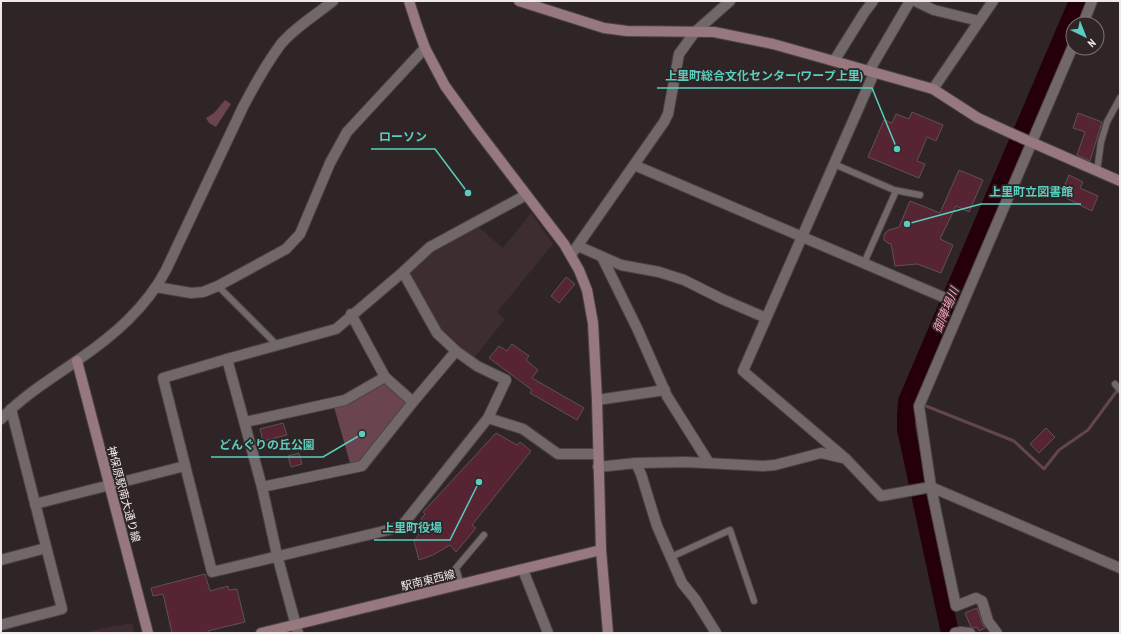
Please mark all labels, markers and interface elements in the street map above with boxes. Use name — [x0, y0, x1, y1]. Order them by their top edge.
north arrow — [1065, 16, 1105, 56]
text: N — [1085, 36, 1099, 50]
callout: 上里町総合文化センター(ワープ上里) — [657, 64, 872, 88]
text: 上里町総合文化センター(ワープ上里) — [665, 68, 863, 83]
callout: ローソン — [371, 125, 435, 149]
text: ローソン — [379, 129, 427, 144]
callout: 上里町立図書館 — [981, 180, 1081, 204]
text: 上里町立図書館 — [989, 184, 1073, 199]
water label: 御陣場川 — [929, 283, 963, 335]
callout: どんぐりの丘公園 — [211, 433, 323, 457]
text: どんぐりの丘公園 — [219, 437, 315, 452]
street label: 神保原駅南大通り線 — [104, 444, 144, 544]
callout: 上里町役場 — [374, 516, 450, 540]
text: 上里町役場 — [382, 520, 442, 535]
street label: 駅南東西線 — [400, 567, 456, 593]

